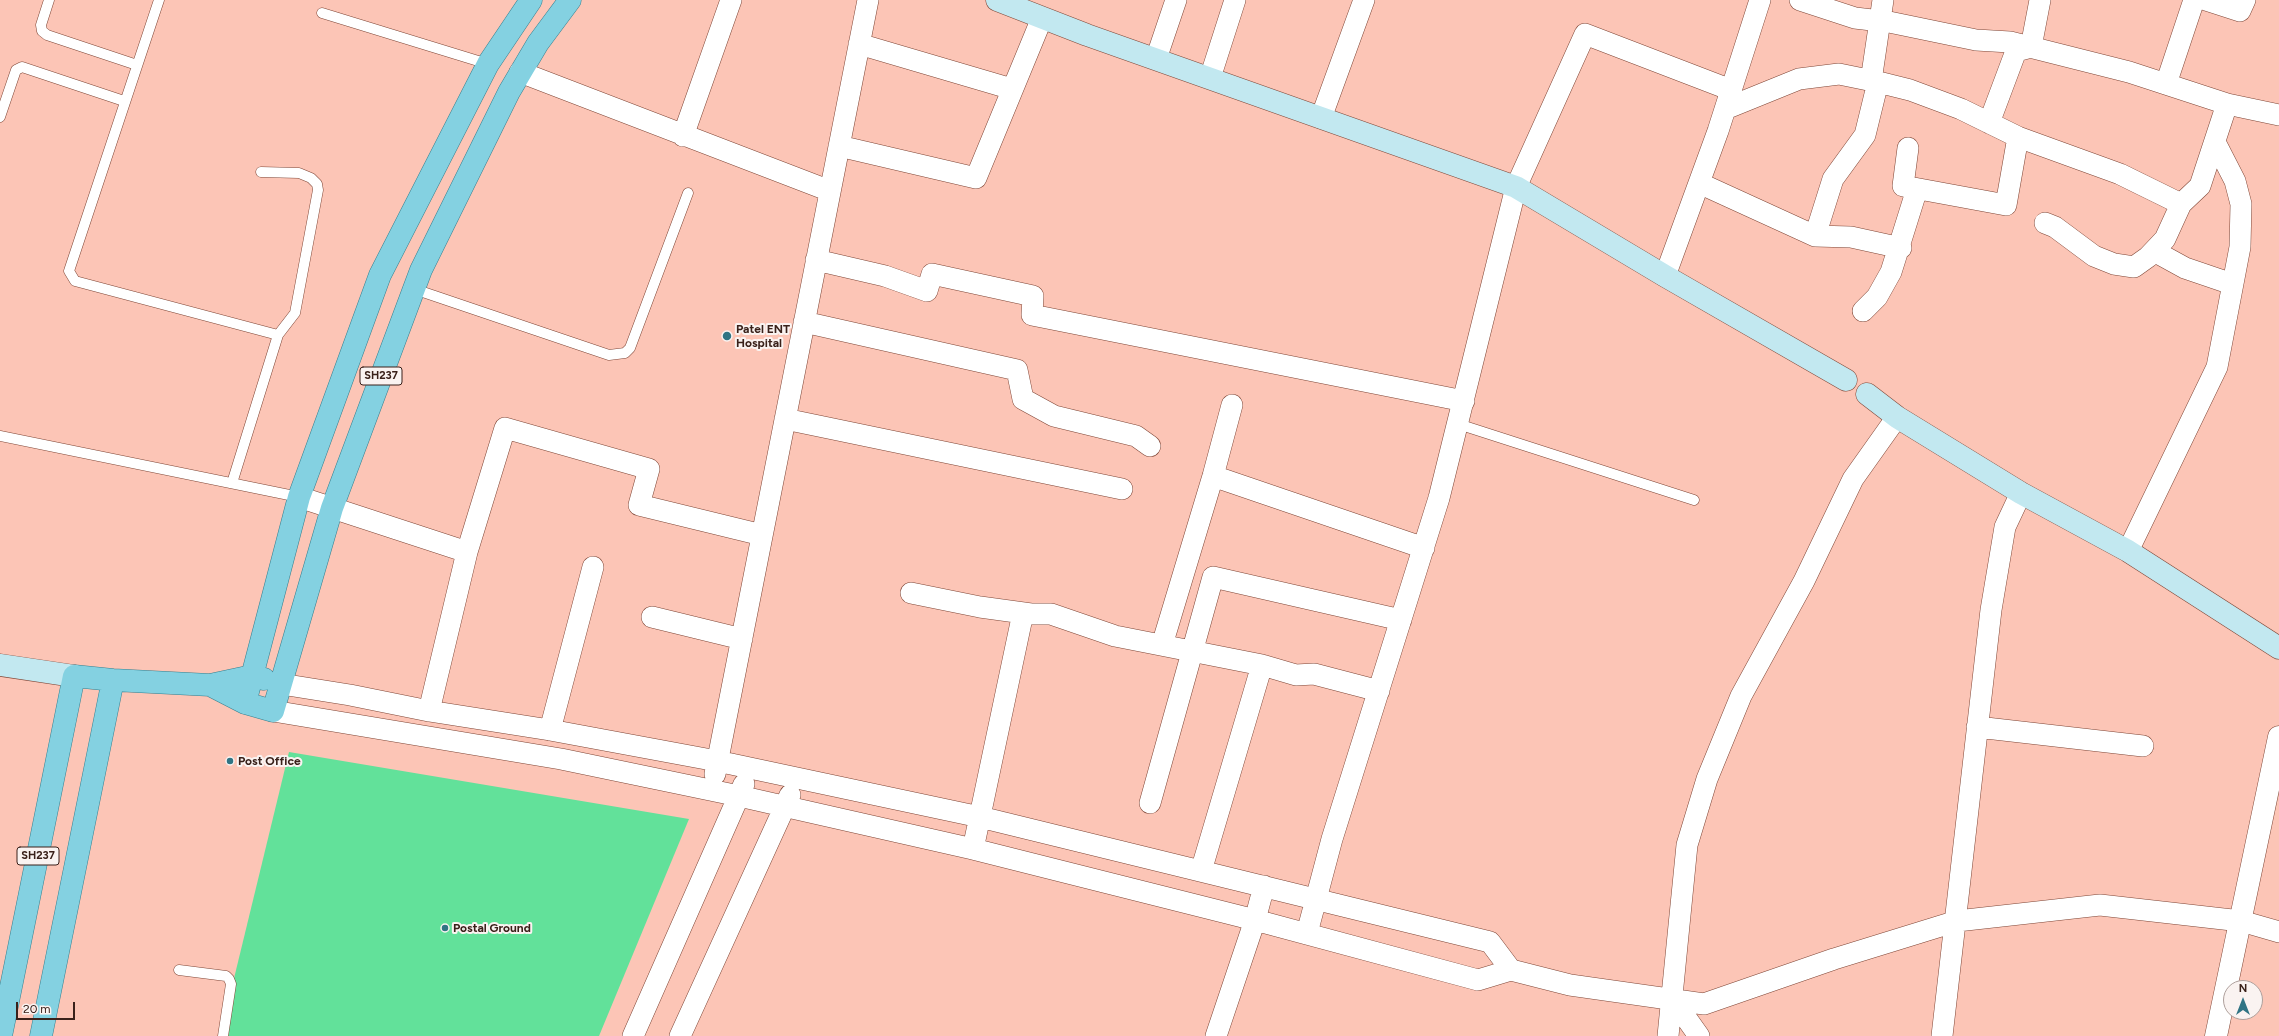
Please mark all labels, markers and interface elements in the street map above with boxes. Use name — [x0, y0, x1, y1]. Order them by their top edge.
place label: Patel ENT Hospital — [736, 322, 790, 350]
marker: Patel ENT Hospital — [721, 330, 733, 342]
road number: SH237 — [360, 367, 402, 385]
place label: Post Office — [238, 754, 301, 768]
marker: Post Office — [225, 756, 235, 766]
road number: SH237 — [17, 847, 59, 865]
place label: Postal Ground — [453, 921, 531, 935]
marker: Postal Ground — [440, 923, 450, 933]
north arrow — [2223, 980, 2263, 1020]
text: N — [2239, 982, 2247, 995]
scale bar — [18, 994, 77, 1020]
text: 20 m — [23, 1002, 51, 1016]

